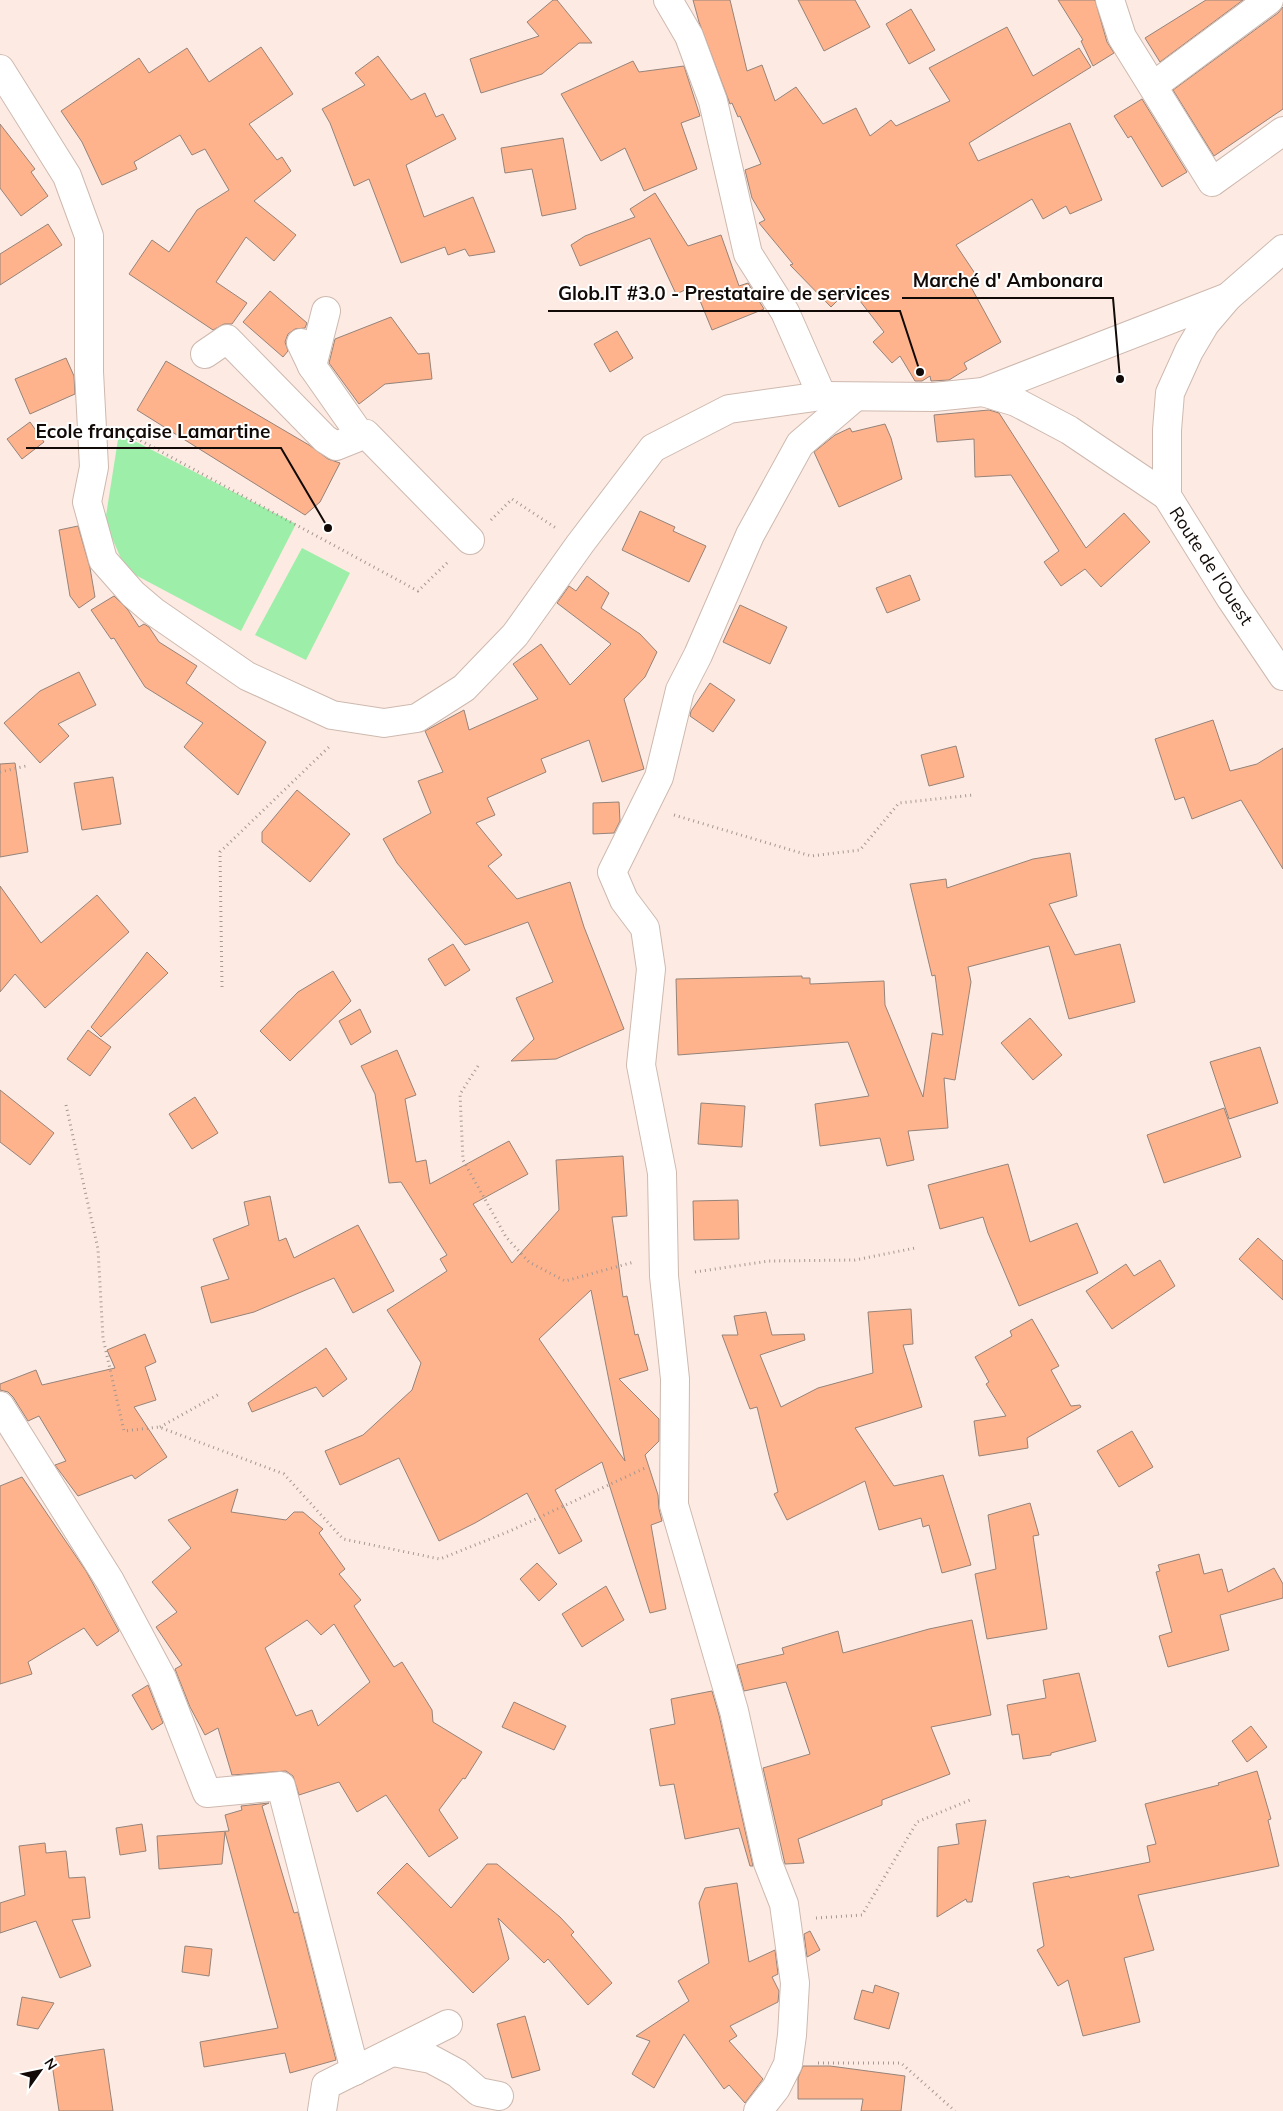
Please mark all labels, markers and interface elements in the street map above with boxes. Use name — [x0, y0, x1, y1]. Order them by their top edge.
callout: Marché d' Ambonara — [902, 264, 1113, 298]
text: Marché d' Ambonara — [913, 268, 1103, 292]
callout: Glob.IT #3.0 - Prestataire de services — [548, 277, 900, 311]
text: Glob.IT #3.0 - Prestataire de services — [558, 281, 890, 305]
callout: Ecole française Lamartine — [26, 414, 281, 448]
text: Ecole française Lamartine — [36, 419, 270, 443]
street label: Route de l'Ouest — [1165, 502, 1258, 629]
north arrow — [15, 2046, 65, 2096]
text: N — [40, 2055, 61, 2073]

